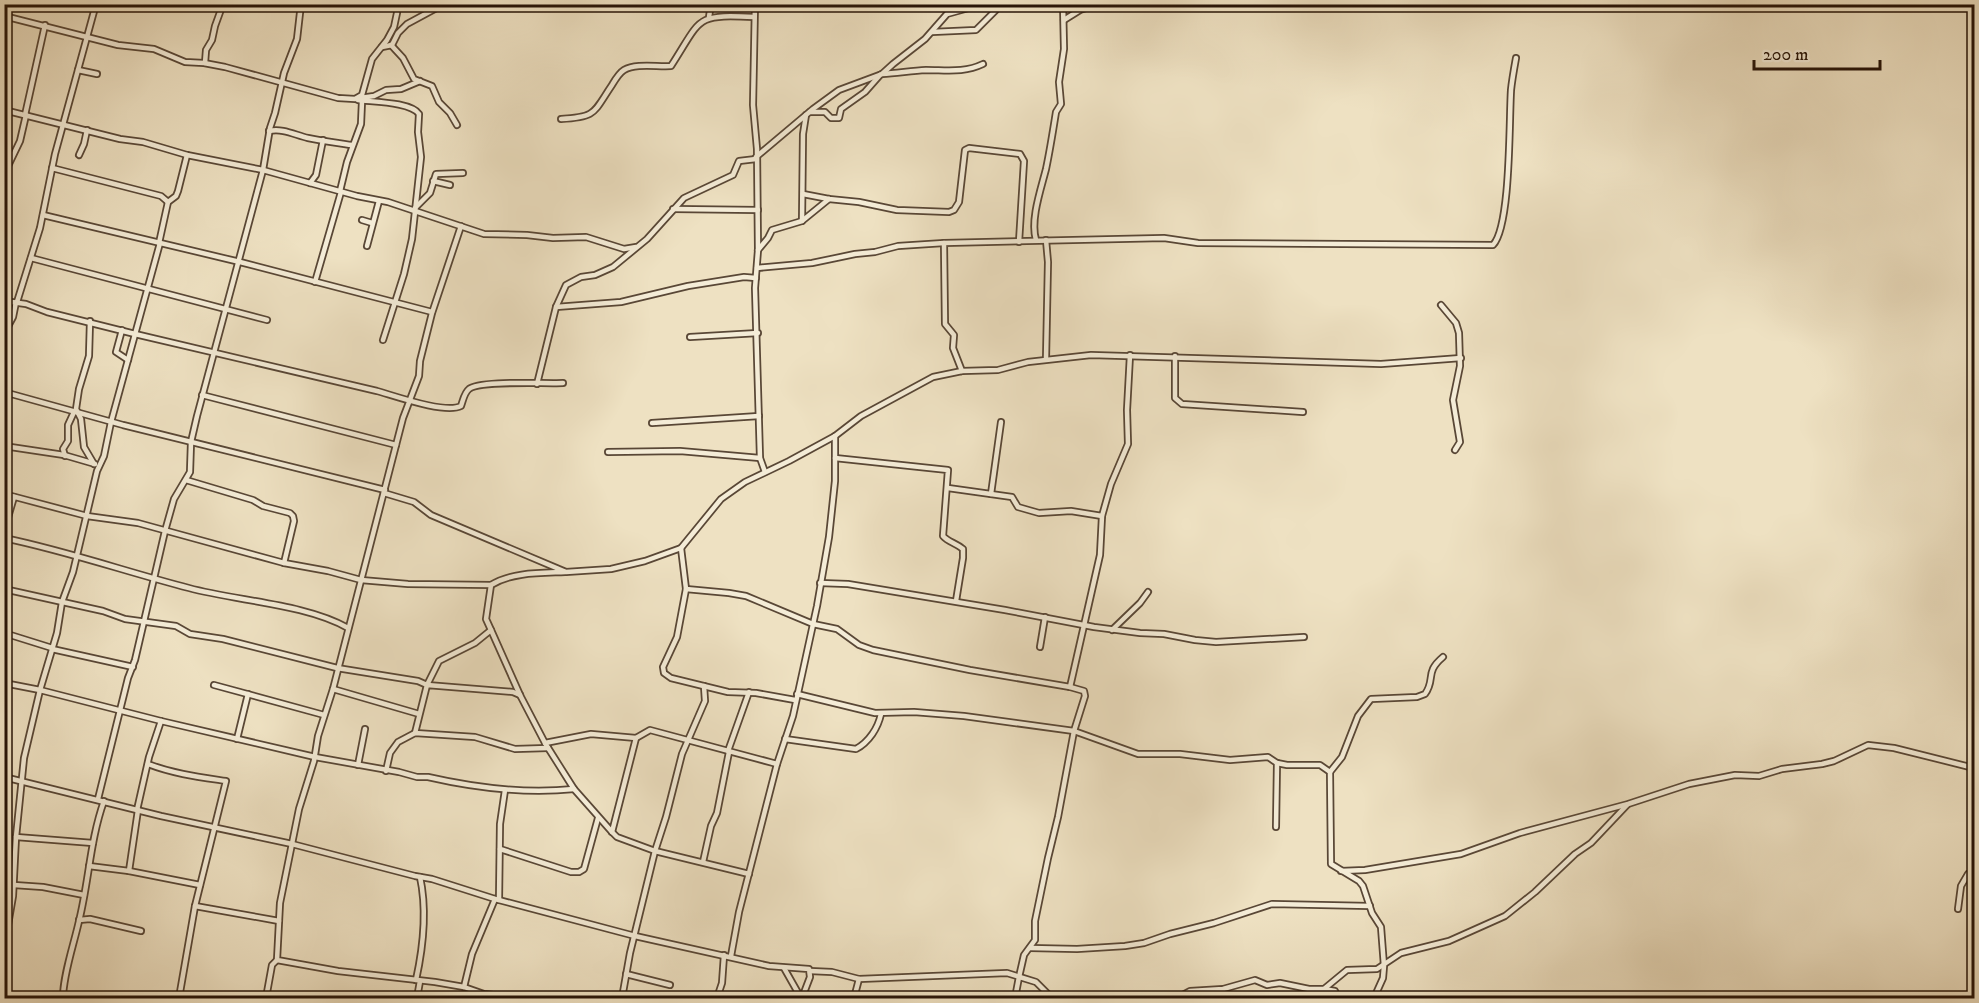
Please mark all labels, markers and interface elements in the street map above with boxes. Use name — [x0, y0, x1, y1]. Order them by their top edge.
scale bar — [1754, 33, 1880, 71]
text: 200 m — [1763, 44, 1809, 66]

